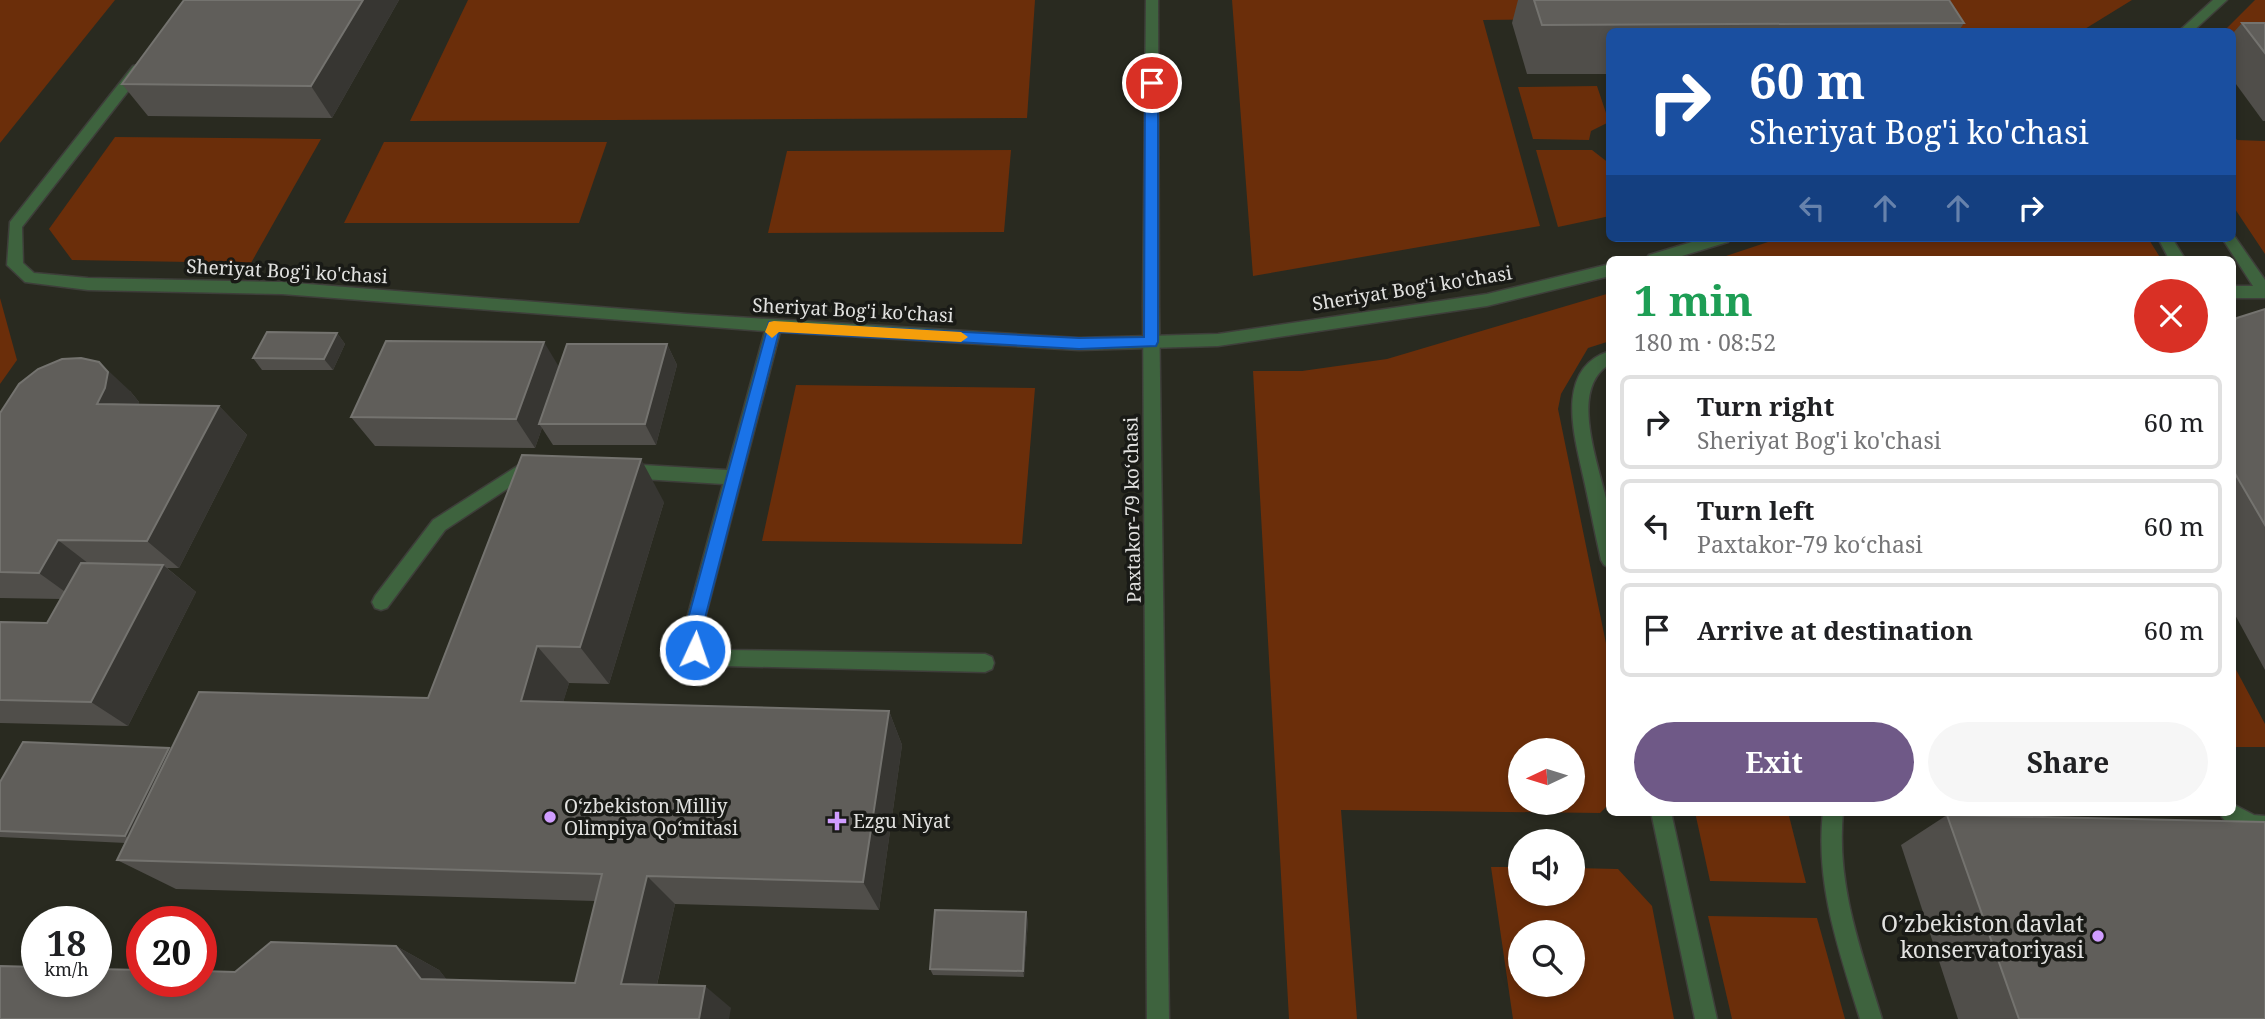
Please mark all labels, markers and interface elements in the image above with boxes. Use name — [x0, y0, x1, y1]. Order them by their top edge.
text: 60 m — [1749, 47, 1865, 113]
pin — [1122, 53, 1182, 113]
icon: right — [1634, 56, 1725, 147]
icon: arrive — [1133, 64, 1171, 102]
text: Sheriyat Bog'i ko'chasi — [1749, 110, 2089, 153]
icon: left — [1793, 189, 1831, 227]
icon: ahead — [1866, 189, 1904, 227]
icon: ahead — [1939, 189, 1977, 227]
icon: right — [2012, 189, 2050, 227]
street label: Sheriyat Bog'i ko'chasi — [186, 253, 388, 289]
street label: Sheriyat Bog'i ko'chasi — [1310, 259, 1514, 317]
text: 1 min — [1634, 271, 1753, 328]
button: close — [2134, 279, 2208, 353]
street label: Sheriyat Bog'i ko'chasi — [752, 292, 954, 328]
text: 180 m · 08:52 — [1634, 326, 1776, 358]
text: Turn right — [1697, 388, 1834, 424]
icon: right — [1638, 403, 1676, 441]
text: 60 m — [2144, 404, 2204, 440]
street label: Paxtakor-79 ko‘chasi — [1117, 417, 1147, 603]
text: Sheriyat Bog'i ko'chasi — [1697, 424, 1941, 456]
text: Turn left — [1697, 492, 1814, 528]
icon: left — [1638, 507, 1676, 545]
text: 60 m — [2144, 508, 2204, 544]
text: Paxtakor-79 ko‘chasi — [1697, 528, 1923, 560]
icon: arrive — [1638, 611, 1676, 649]
text: Arrive at destination — [1697, 612, 1973, 648]
text: 60 m — [2144, 612, 2204, 648]
position arrow — [658, 613, 732, 687]
button: Exit — [1634, 722, 1914, 802]
button: Share — [1928, 722, 2208, 802]
north arrow — [1508, 738, 1586, 816]
map controls — [1508, 738, 1585, 997]
place label: O‘zbekiston Milliy Olimpiya Qo‘mitasi — [564, 793, 738, 841]
place label: Ezgu Niyat — [853, 808, 951, 834]
marker: O‘zbekiston Milliy Olimpiya Qo‘mitasi — [542, 809, 558, 825]
marker: Ezgu Niyat — [827, 811, 847, 831]
button: sound — [1508, 829, 1585, 906]
speed limit sign: 20 — [126, 906, 217, 997]
place label: O’zbekiston davlat konservatoriyasi — [1881, 907, 2085, 965]
text: 18 — [47, 919, 86, 966]
button: search — [1508, 920, 1585, 997]
marker: O’zbekiston davlat konservatoriyasi — [2090, 928, 2106, 944]
text: km/h — [44, 957, 89, 981]

